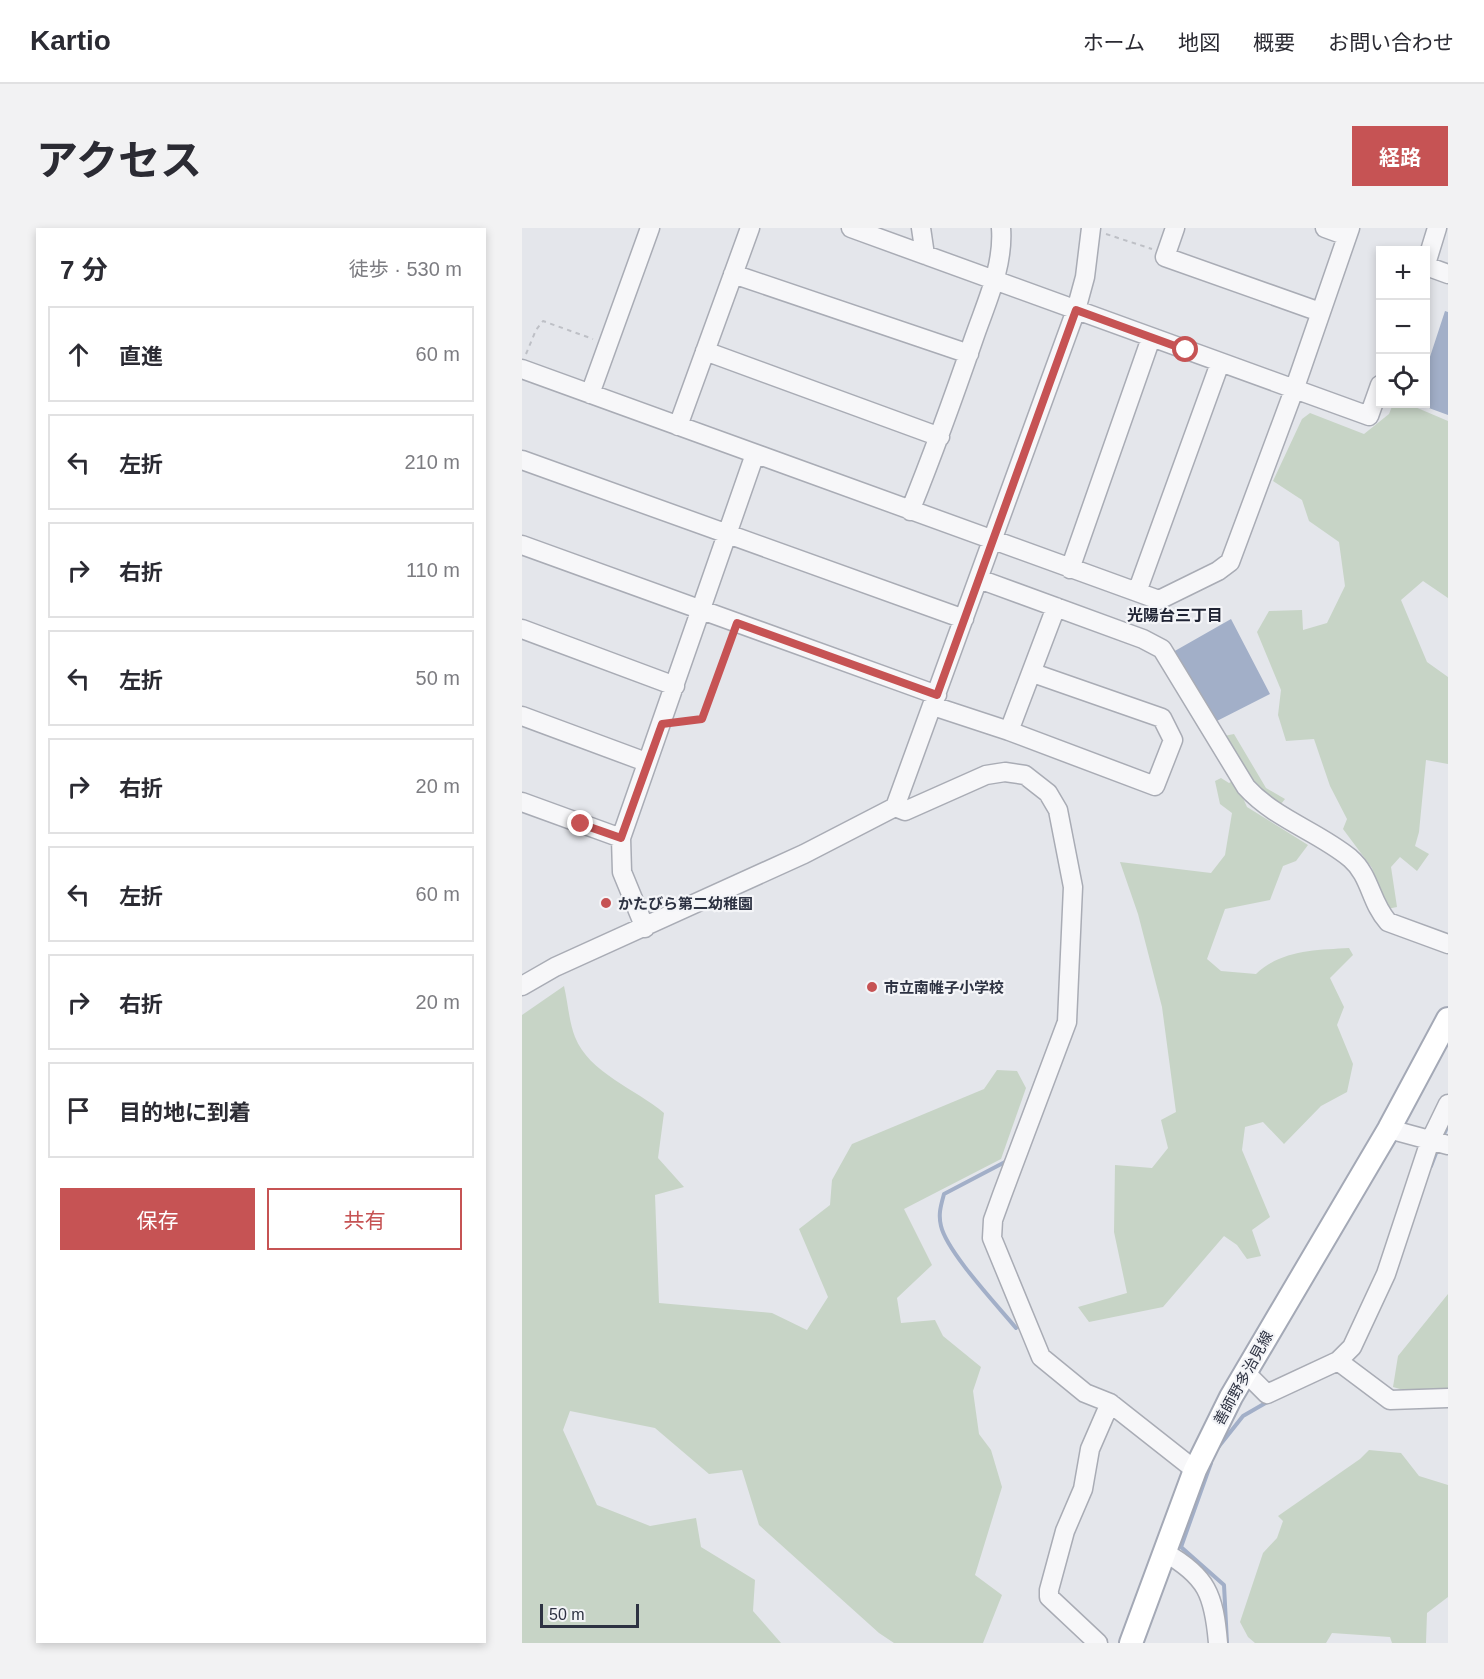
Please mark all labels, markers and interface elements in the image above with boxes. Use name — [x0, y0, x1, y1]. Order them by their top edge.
text: Kartio — [30, 25, 111, 56]
text: ホーム — [1083, 31, 1145, 54]
text: 地図 — [1178, 31, 1220, 54]
text: 概要 — [1253, 31, 1295, 54]
text: お問い合わせ — [1328, 31, 1454, 54]
button: 経路 — [1352, 126, 1448, 186]
text: アクセス — [36, 137, 202, 184]
map controls — [1376, 246, 1430, 408]
button: + — [1376, 246, 1430, 300]
text: 7 分 — [60, 255, 108, 285]
text: 徒歩 · 530 m — [349, 258, 462, 280]
button: − — [1376, 300, 1430, 354]
route start — [1172, 336, 1198, 362]
icon: ahead — [62, 338, 95, 371]
text: 60 m — [416, 343, 460, 365]
text: 直進 — [119, 344, 163, 369]
button: locate — [1376, 354, 1430, 408]
icon: left — [62, 446, 95, 479]
text: 210 m — [404, 451, 460, 473]
text: 左折 — [119, 452, 163, 477]
icon: right — [62, 554, 95, 587]
text: 110 m — [406, 559, 460, 581]
text: 右折 — [119, 560, 163, 585]
district label: 光陽台三丁目 — [1127, 607, 1223, 624]
icon: left — [62, 662, 95, 695]
text: 50 m — [416, 667, 460, 689]
text: 左折 — [119, 668, 163, 693]
icon: right — [62, 770, 95, 803]
text: 20 m — [416, 775, 460, 797]
text: 右折 — [119, 776, 163, 801]
route end — [567, 810, 593, 836]
icon: left — [62, 878, 95, 911]
text: 60 m — [416, 883, 460, 905]
text: 左折 — [119, 884, 163, 909]
place label: かたびら第二幼稚園 — [618, 895, 753, 912]
marker: かたびら第二幼稚園 — [599, 896, 613, 910]
place label: 市立南帷子小学校 — [884, 979, 1004, 996]
marker: 市立南帷子小学校 — [865, 980, 879, 994]
icon: right — [62, 986, 95, 1019]
text: 20 m — [416, 991, 460, 1013]
text: 右折 — [119, 992, 163, 1017]
icon: arrive — [62, 1094, 95, 1127]
text: 目的地に到着 — [119, 1100, 251, 1125]
button: 保存 — [60, 1188, 255, 1250]
button: 共有 — [267, 1188, 462, 1250]
street label: 善師野多治見線 — [1210, 1328, 1276, 1428]
scale bar — [540, 1601, 639, 1628]
text: 50 m — [549, 1606, 585, 1623]

